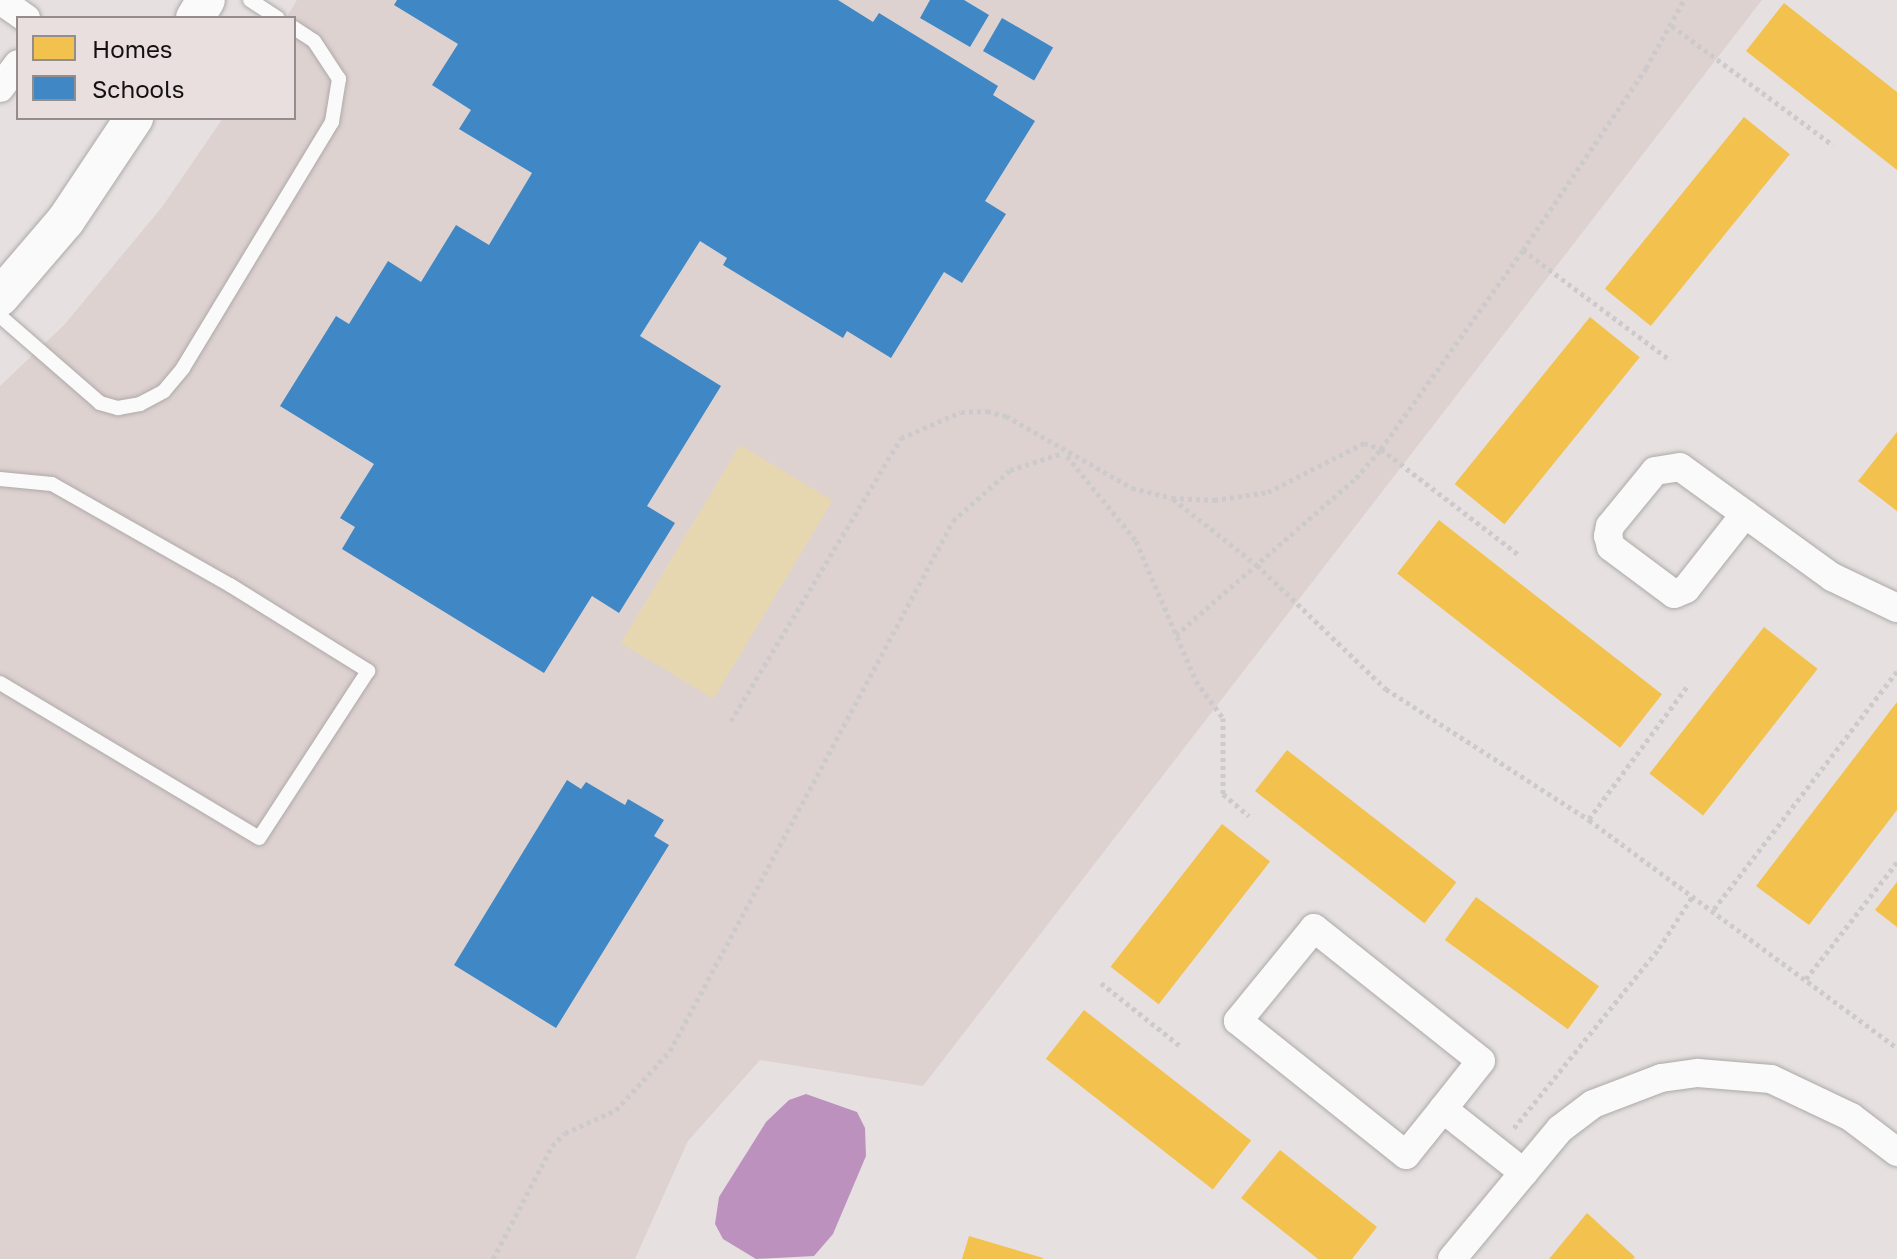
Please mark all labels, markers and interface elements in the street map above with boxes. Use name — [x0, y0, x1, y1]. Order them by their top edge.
legend — [16, 16, 296, 120]
text: Homes — [92, 34, 173, 63]
text: Schools — [92, 74, 184, 103]

